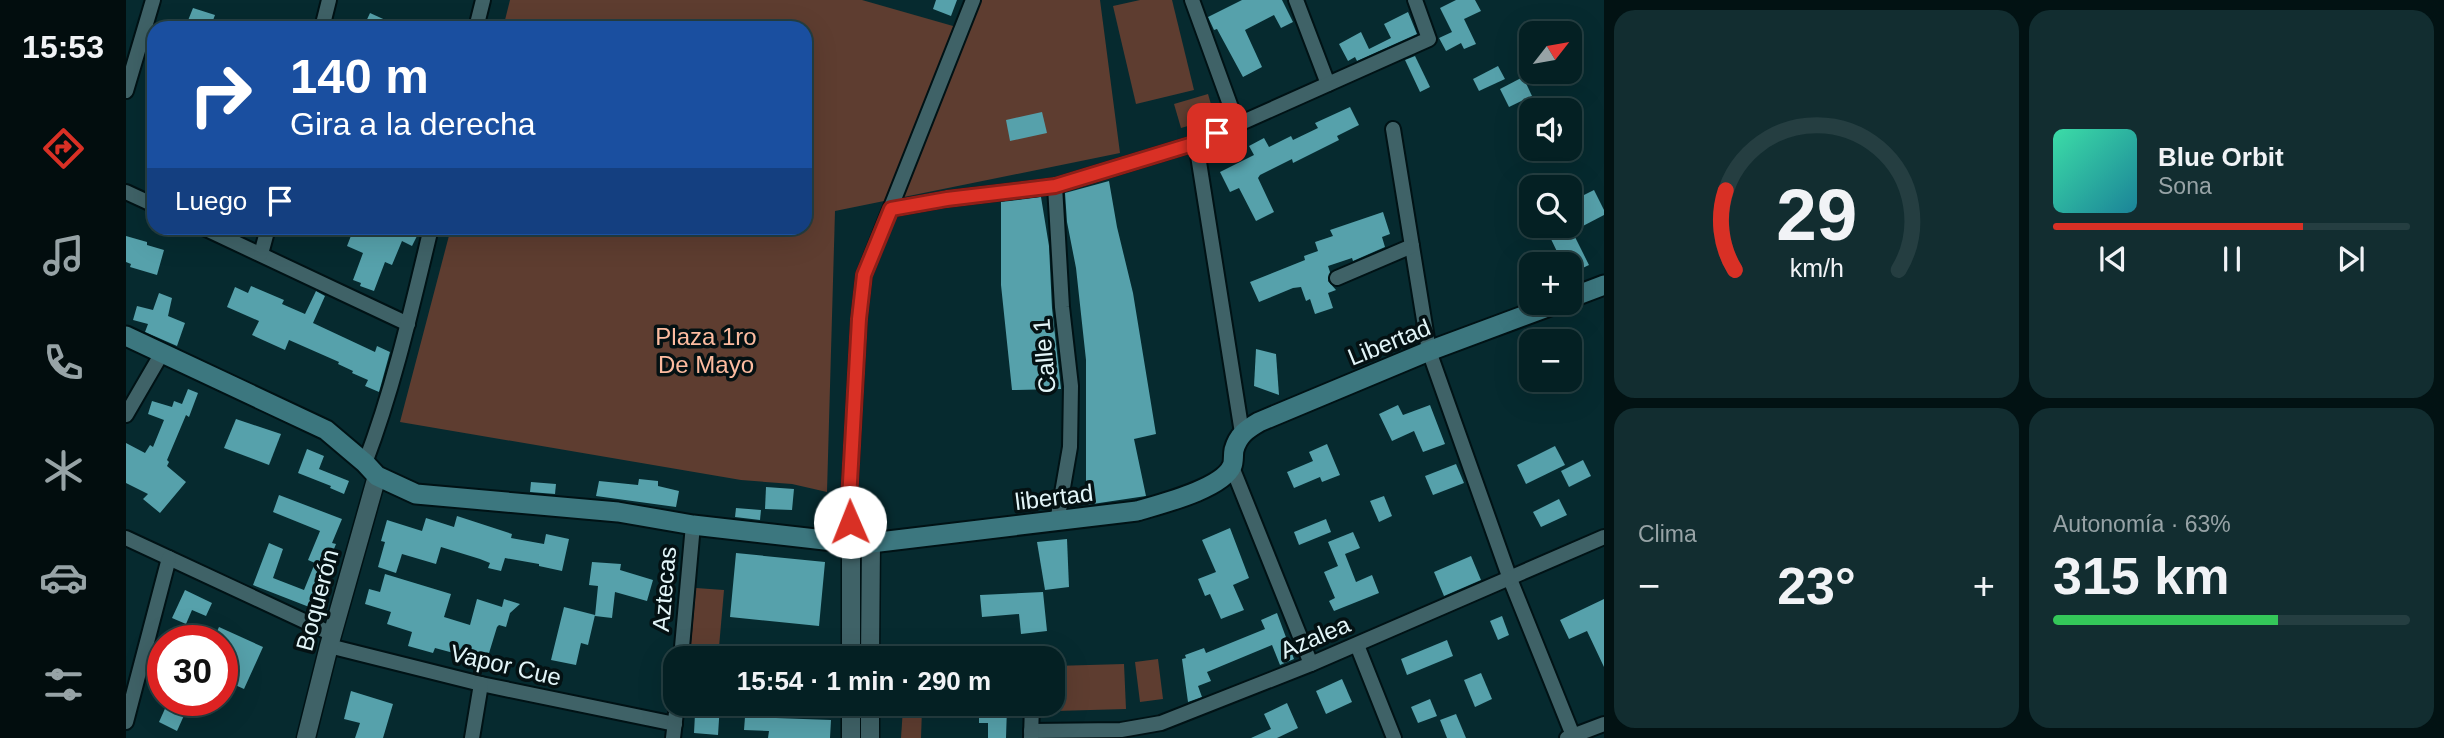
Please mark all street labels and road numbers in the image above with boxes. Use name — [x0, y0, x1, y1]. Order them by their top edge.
street label: Libertad — [1344, 313, 1434, 371]
street label: Calle 1 — [1027, 318, 1061, 394]
street label: libertad — [1013, 479, 1095, 515]
street label: Aztecas — [647, 545, 681, 633]
street label: Boquerón — [290, 546, 344, 654]
street label: Azalea — [1276, 610, 1355, 664]
street label: Vapor Cue — [448, 639, 564, 691]

